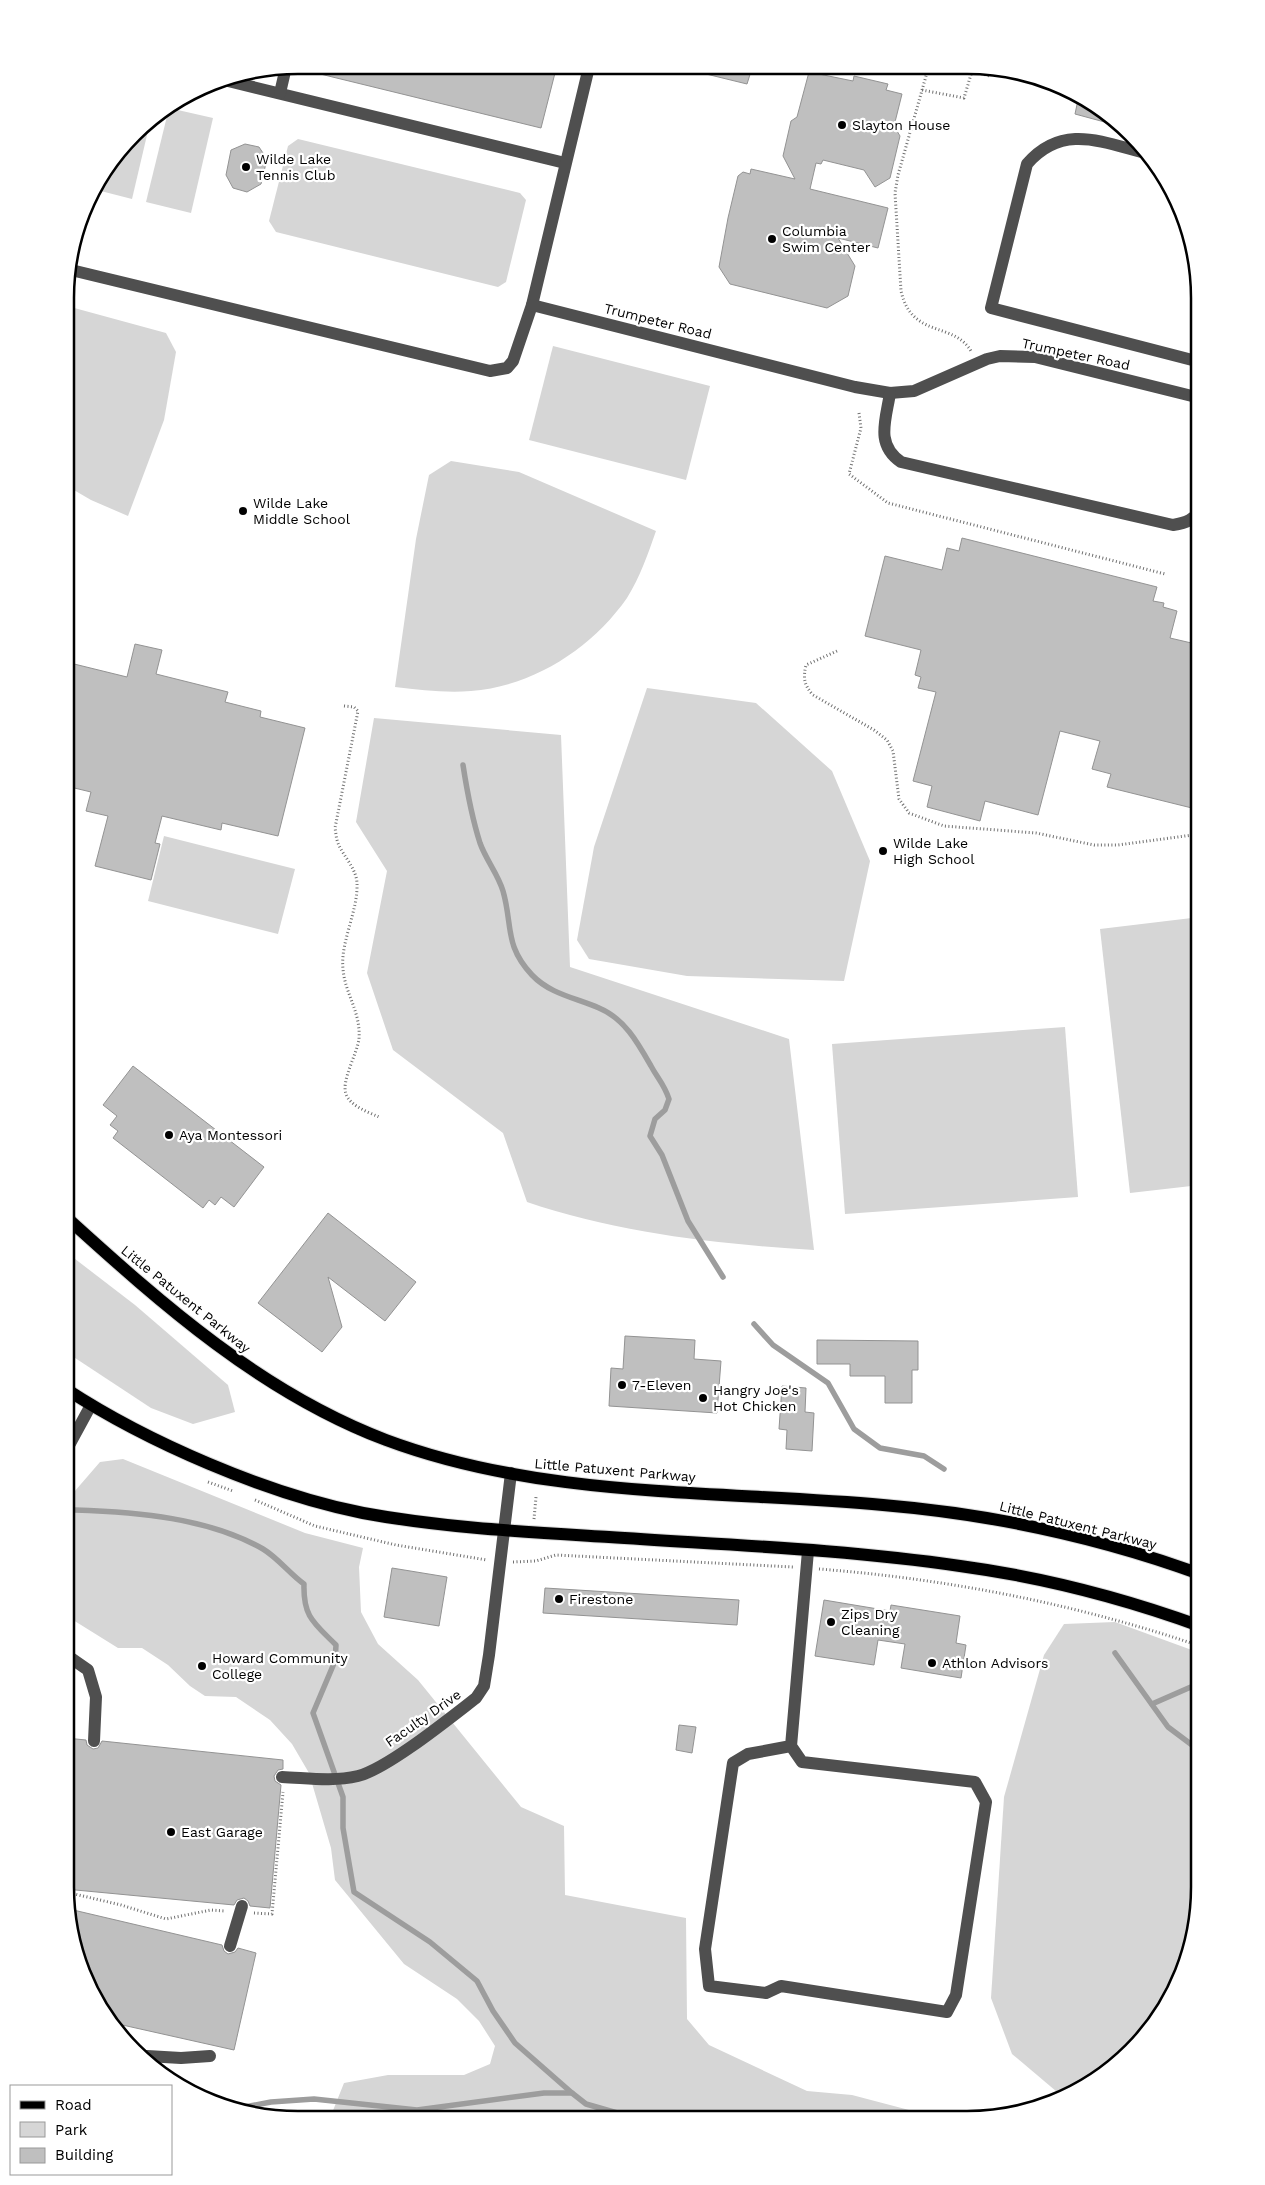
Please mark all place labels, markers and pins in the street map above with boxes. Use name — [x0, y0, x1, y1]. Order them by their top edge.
place label: Slayton House — [852, 117, 950, 133]
marker: Slayton House — [836, 119, 848, 131]
place label: Wilde Lake Tennis Club — [256, 151, 336, 183]
marker: Wilde Lake Tennis Club — [240, 161, 252, 173]
place label: Columbia Swim Center — [782, 223, 871, 255]
marker: Columbia Swim Center — [766, 233, 778, 245]
place label: Wilde Lake Middle School — [253, 495, 351, 527]
marker: Wilde Lake Middle School — [237, 505, 249, 517]
place label: Wilde Lake High School — [893, 835, 975, 867]
marker: Wilde Lake High School — [877, 845, 889, 857]
place label: Aya Montessori — [179, 1127, 282, 1143]
marker: Aya Montessori — [163, 1129, 175, 1141]
place label: 7-Eleven — [632, 1377, 691, 1393]
marker: 7-Eleven — [616, 1379, 628, 1391]
place label: Hangry Joe's Hot Chicken — [713, 1382, 799, 1414]
marker: Hangry Joe's Hot Chicken — [697, 1392, 709, 1404]
place label: Firestone — [569, 1591, 633, 1607]
marker: Firestone — [553, 1593, 565, 1605]
place label: Zips Dry Cleaning — [841, 1606, 900, 1638]
marker: Zips Dry Cleaning — [825, 1616, 837, 1628]
place label: Howard Community College — [212, 1650, 348, 1682]
place label: Athlon Advisors — [942, 1655, 1048, 1671]
marker: Athlon Advisors — [926, 1657, 938, 1669]
marker: Howard Community College — [196, 1660, 208, 1672]
place label: East Garage — [181, 1824, 263, 1840]
marker: East Garage — [165, 1826, 177, 1838]

